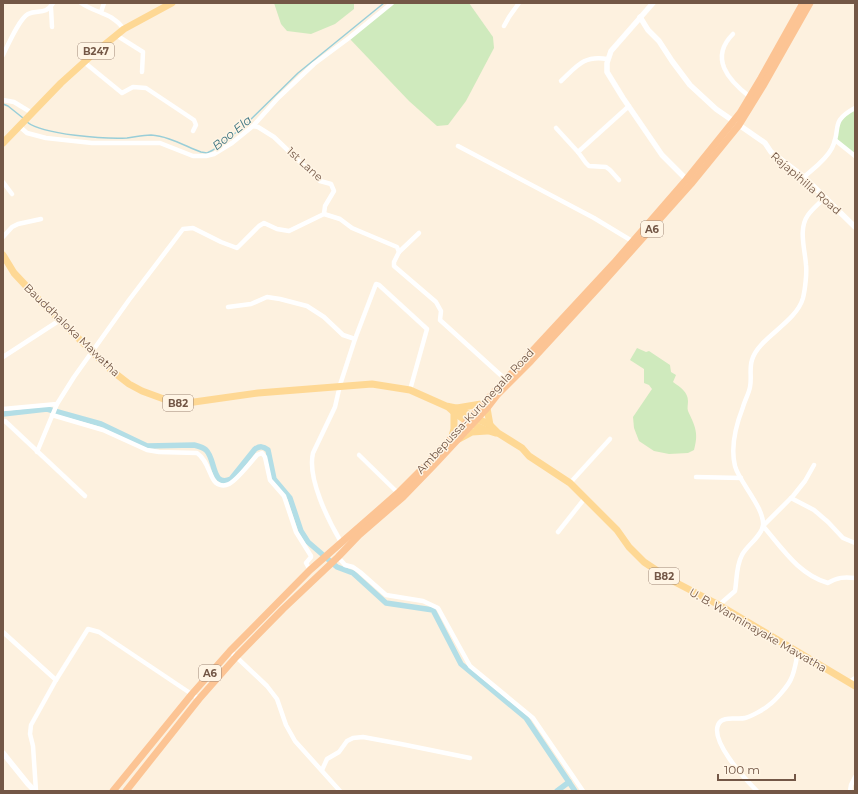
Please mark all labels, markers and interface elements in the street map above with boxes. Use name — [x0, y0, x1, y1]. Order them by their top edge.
road number: B247 — [78, 43, 114, 59]
water label: Boo Ela — [209, 112, 255, 153]
street label: 1st Lane — [284, 144, 326, 184]
street label: Rajapihilla Road — [768, 149, 844, 217]
road number: A6 — [641, 221, 663, 237]
street label: Bauddhaloka Mawatha — [21, 281, 123, 379]
street label: Ambepussa-Kurunegala Road — [413, 346, 537, 476]
road number: B82 — [163, 395, 193, 411]
road number: B82 — [649, 568, 679, 584]
street label: U. B. Wanninayake Mawatha — [687, 585, 829, 675]
road number: A6 — [199, 665, 221, 681]
scale bar — [718, 756, 795, 782]
text: 100 m — [724, 762, 760, 777]

